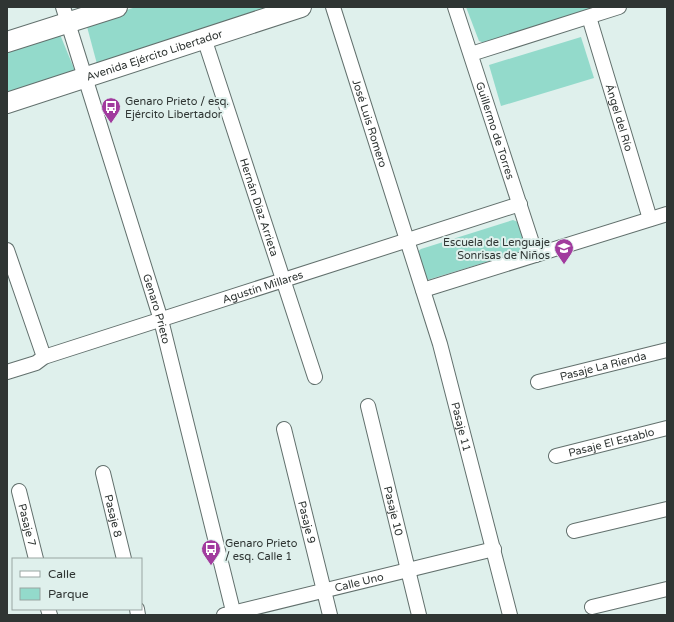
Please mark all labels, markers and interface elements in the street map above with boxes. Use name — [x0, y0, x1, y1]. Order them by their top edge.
street label: Avenida Ejército Libertador — [85, 26, 225, 83]
street label: José Luis Romero — [350, 78, 390, 169]
street label: Guillermo de Torres — [473, 80, 517, 181]
street label: Ángel del Río — [603, 82, 636, 153]
place label: Genaro Prieto / esq. Ejército Libertador — [125, 95, 229, 121]
bus stop icon: Genaro Prieto / esq. Ejército Libertador — [100, 96, 122, 124]
street label: Hernán Díaz Arrieta — [237, 156, 282, 258]
place label: Escuela de Lenguaje Sonrisas de Niños — [443, 236, 550, 262]
school or university icon: Escuela de Lenguaje Sonrisas de Niños — [553, 237, 575, 265]
street label: Agustín Millares — [221, 268, 305, 306]
street label: Genaro Prieto — [140, 272, 173, 345]
street label: Pasaje La Rienda — [558, 349, 648, 383]
street label: Pasaje 11 — [449, 401, 474, 453]
street label: Pasaje El Establo — [567, 425, 656, 459]
street label: Pasaje 10 — [381, 485, 406, 537]
street label: Pasaje 8 — [102, 493, 125, 539]
street label: Pasaje 9 — [296, 499, 319, 545]
street label: Pasaje 7 — [16, 502, 39, 548]
place label: Genaro Prieto / esq. Calle 1 — [225, 537, 298, 563]
bus stop icon: Genaro Prieto / esq. Calle 1 — [200, 538, 222, 566]
legend — [12, 558, 142, 610]
text: Calle — [48, 567, 76, 581]
street label: Calle Uno — [333, 570, 385, 594]
text: Parque — [48, 587, 89, 601]

